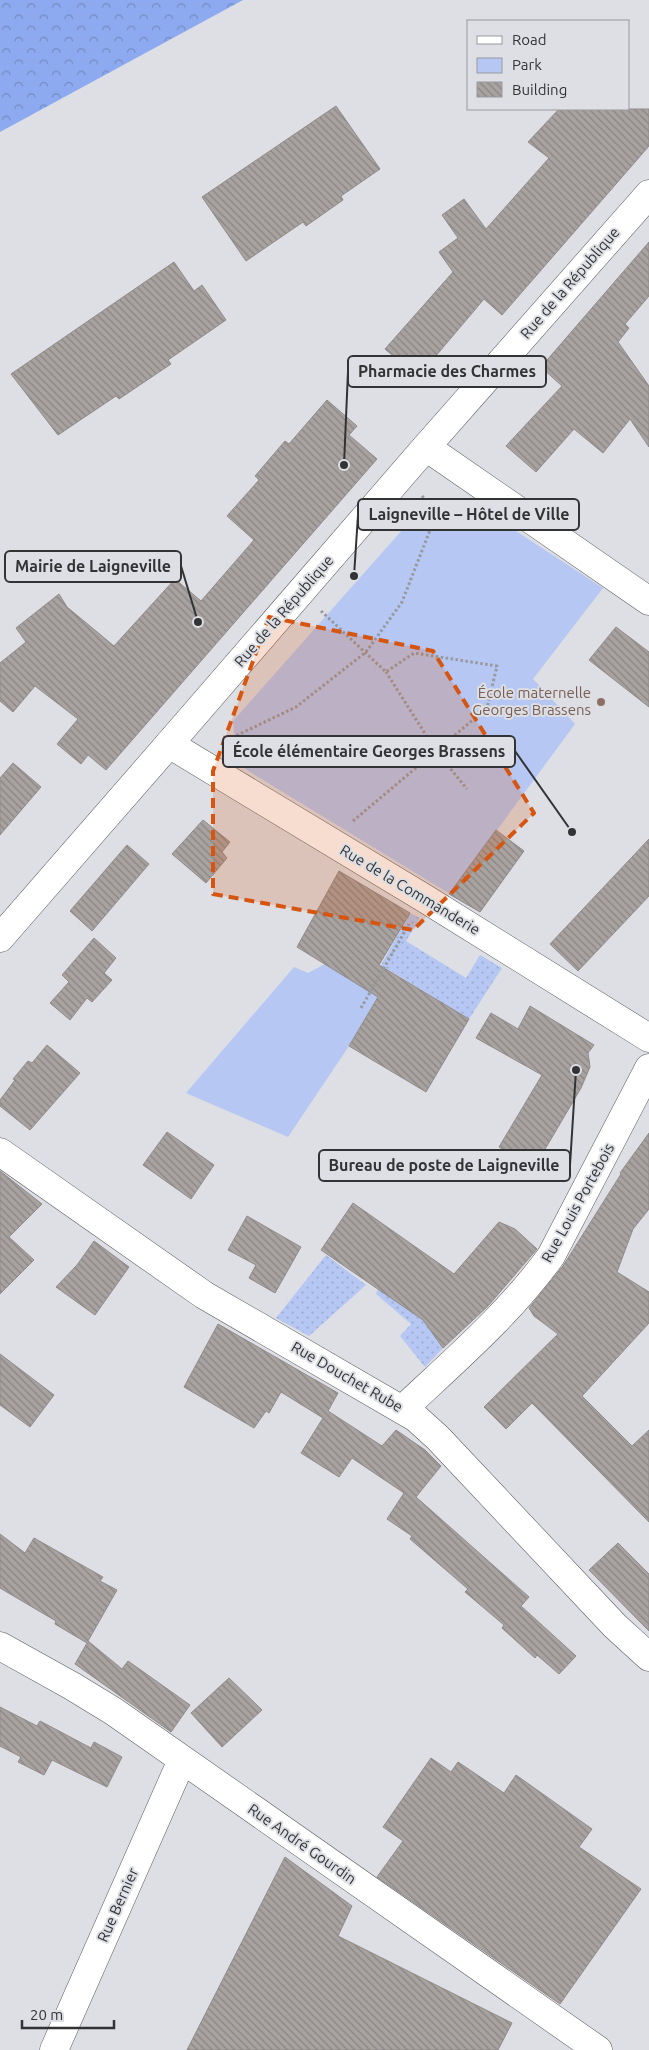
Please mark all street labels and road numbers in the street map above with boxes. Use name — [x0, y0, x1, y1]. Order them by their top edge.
street label: Rue de la République — [517, 223, 623, 342]
street label: Rue de la République — [231, 551, 337, 670]
street label: Rue de la Commanderie — [337, 841, 483, 938]
street label: Rue Louis Portebois — [538, 1140, 617, 1265]
street label: Rue Douchet Rube — [289, 1338, 406, 1415]
street label: Rue André Gourdin — [245, 1800, 360, 1887]
street label: Rue Bernier — [94, 1865, 142, 1944]

